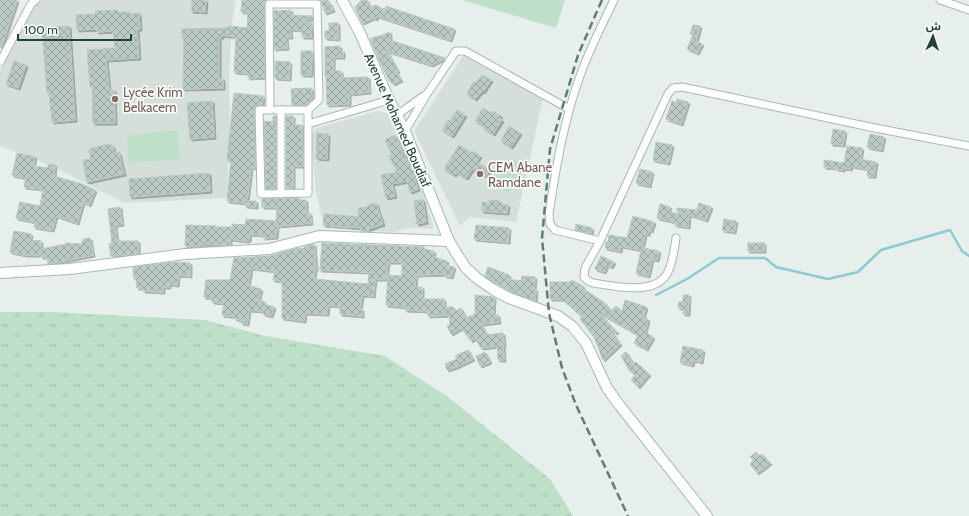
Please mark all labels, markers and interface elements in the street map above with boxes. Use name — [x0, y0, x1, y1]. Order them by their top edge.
scale bar — [18, 16, 131, 42]
north arrow — [913, 16, 953, 56]
text: ش — [926, 19, 941, 33]
text: 100 m — [24, 22, 58, 37]
street label: Avenue Mohamed Boudiaf — [361, 50, 435, 190]
place label: Lycée Krim Belkacem — [123, 84, 183, 115]
marker: Lycée Krim Belkacem — [110, 94, 120, 104]
place label: CEM Abane Ramdane — [488, 159, 552, 190]
marker: CEM Abane Ramdane — [475, 169, 485, 179]

